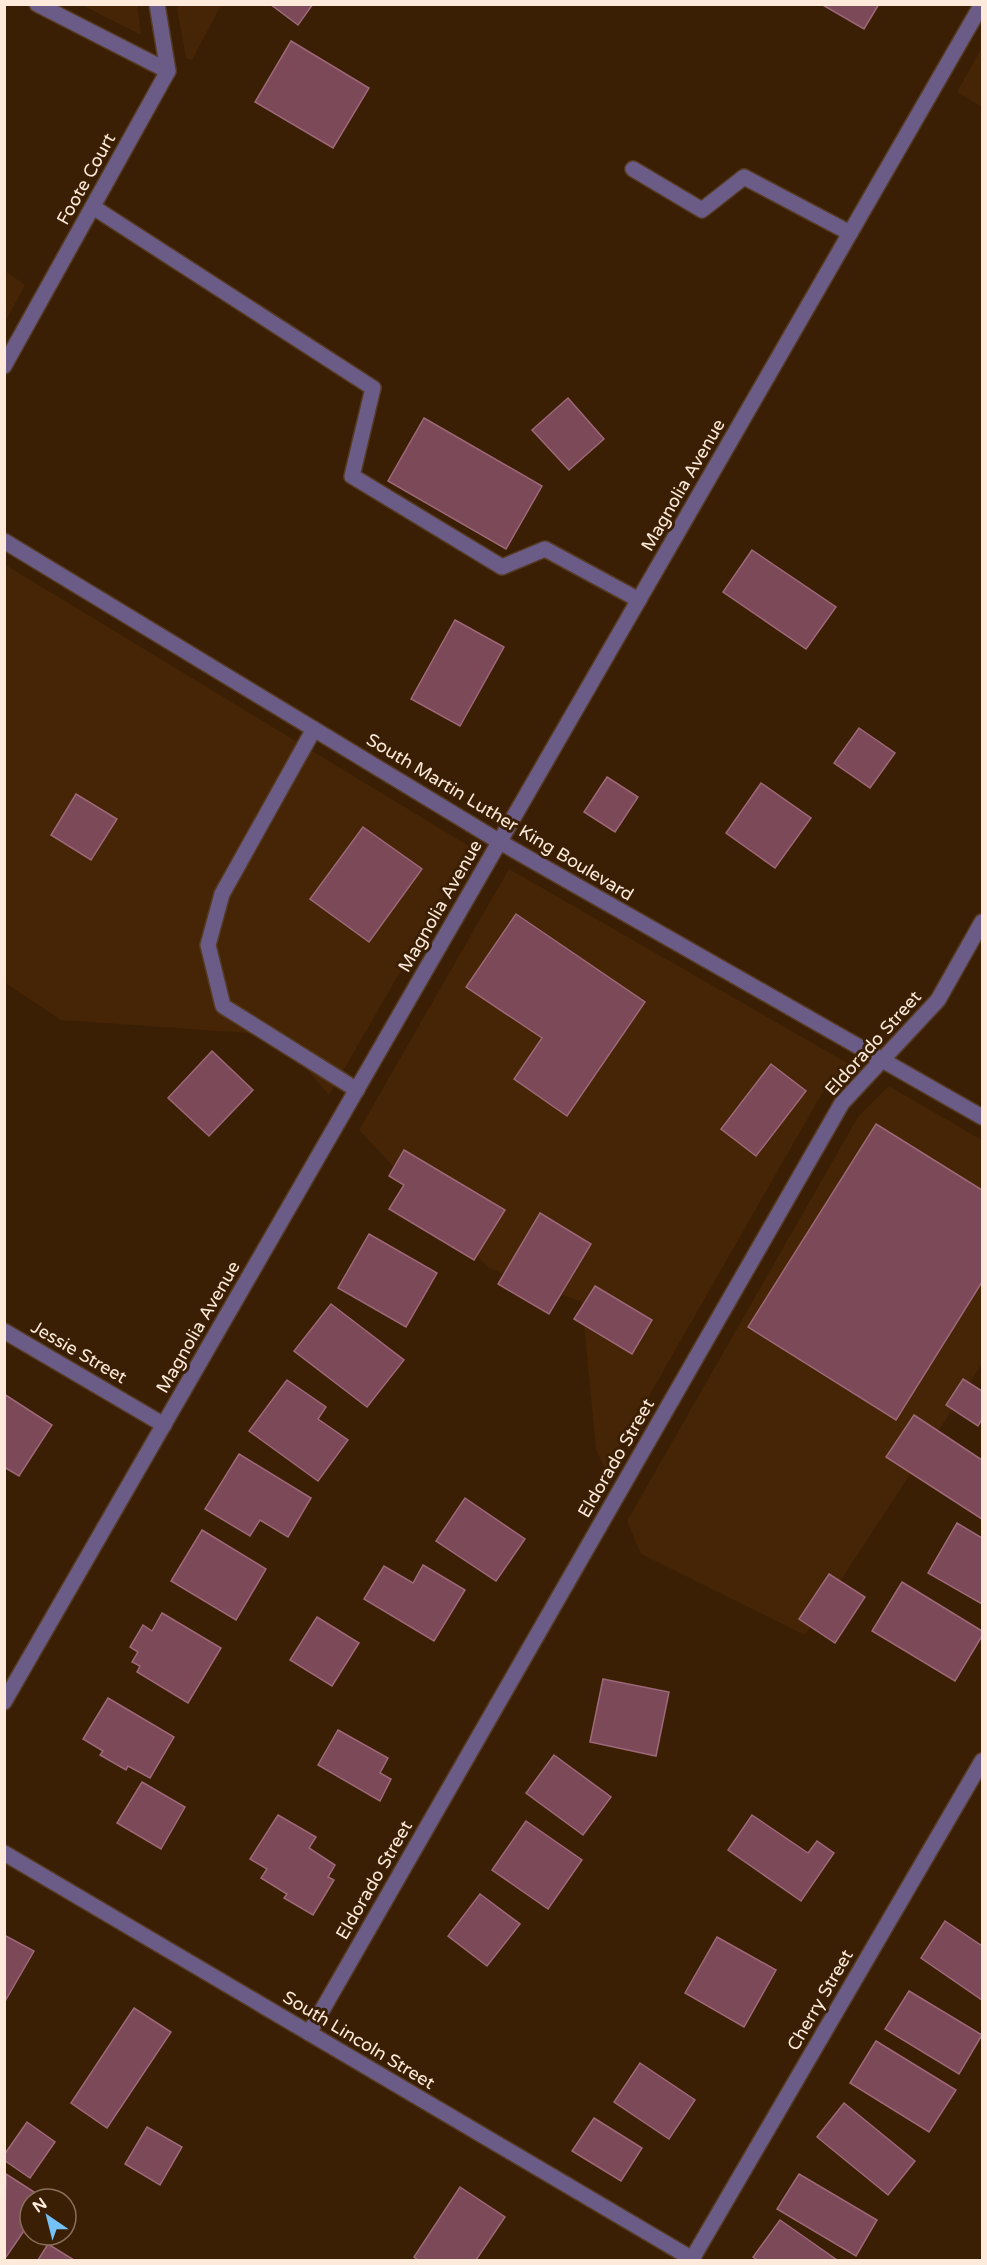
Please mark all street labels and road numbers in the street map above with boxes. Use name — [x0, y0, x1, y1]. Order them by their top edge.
street label: Foote Court — [52, 129, 120, 229]
street label: Magnolia Avenue — [636, 415, 730, 555]
street label: South Martin Luther King Boulevard — [362, 728, 638, 906]
street label: Magnolia Avenue — [393, 836, 487, 976]
street label: Eldorado Street — [820, 986, 926, 1100]
street label: Magnolia Avenue — [151, 1257, 245, 1397]
street label: Jessie Street — [27, 1316, 131, 1388]
street label: Eldorado Street — [573, 1395, 659, 1521]
street label: Eldorado Street — [331, 1817, 417, 1943]
street label: Cherry Street — [782, 1945, 858, 2055]
street label: South Lincoln Street — [279, 1986, 439, 2094]

